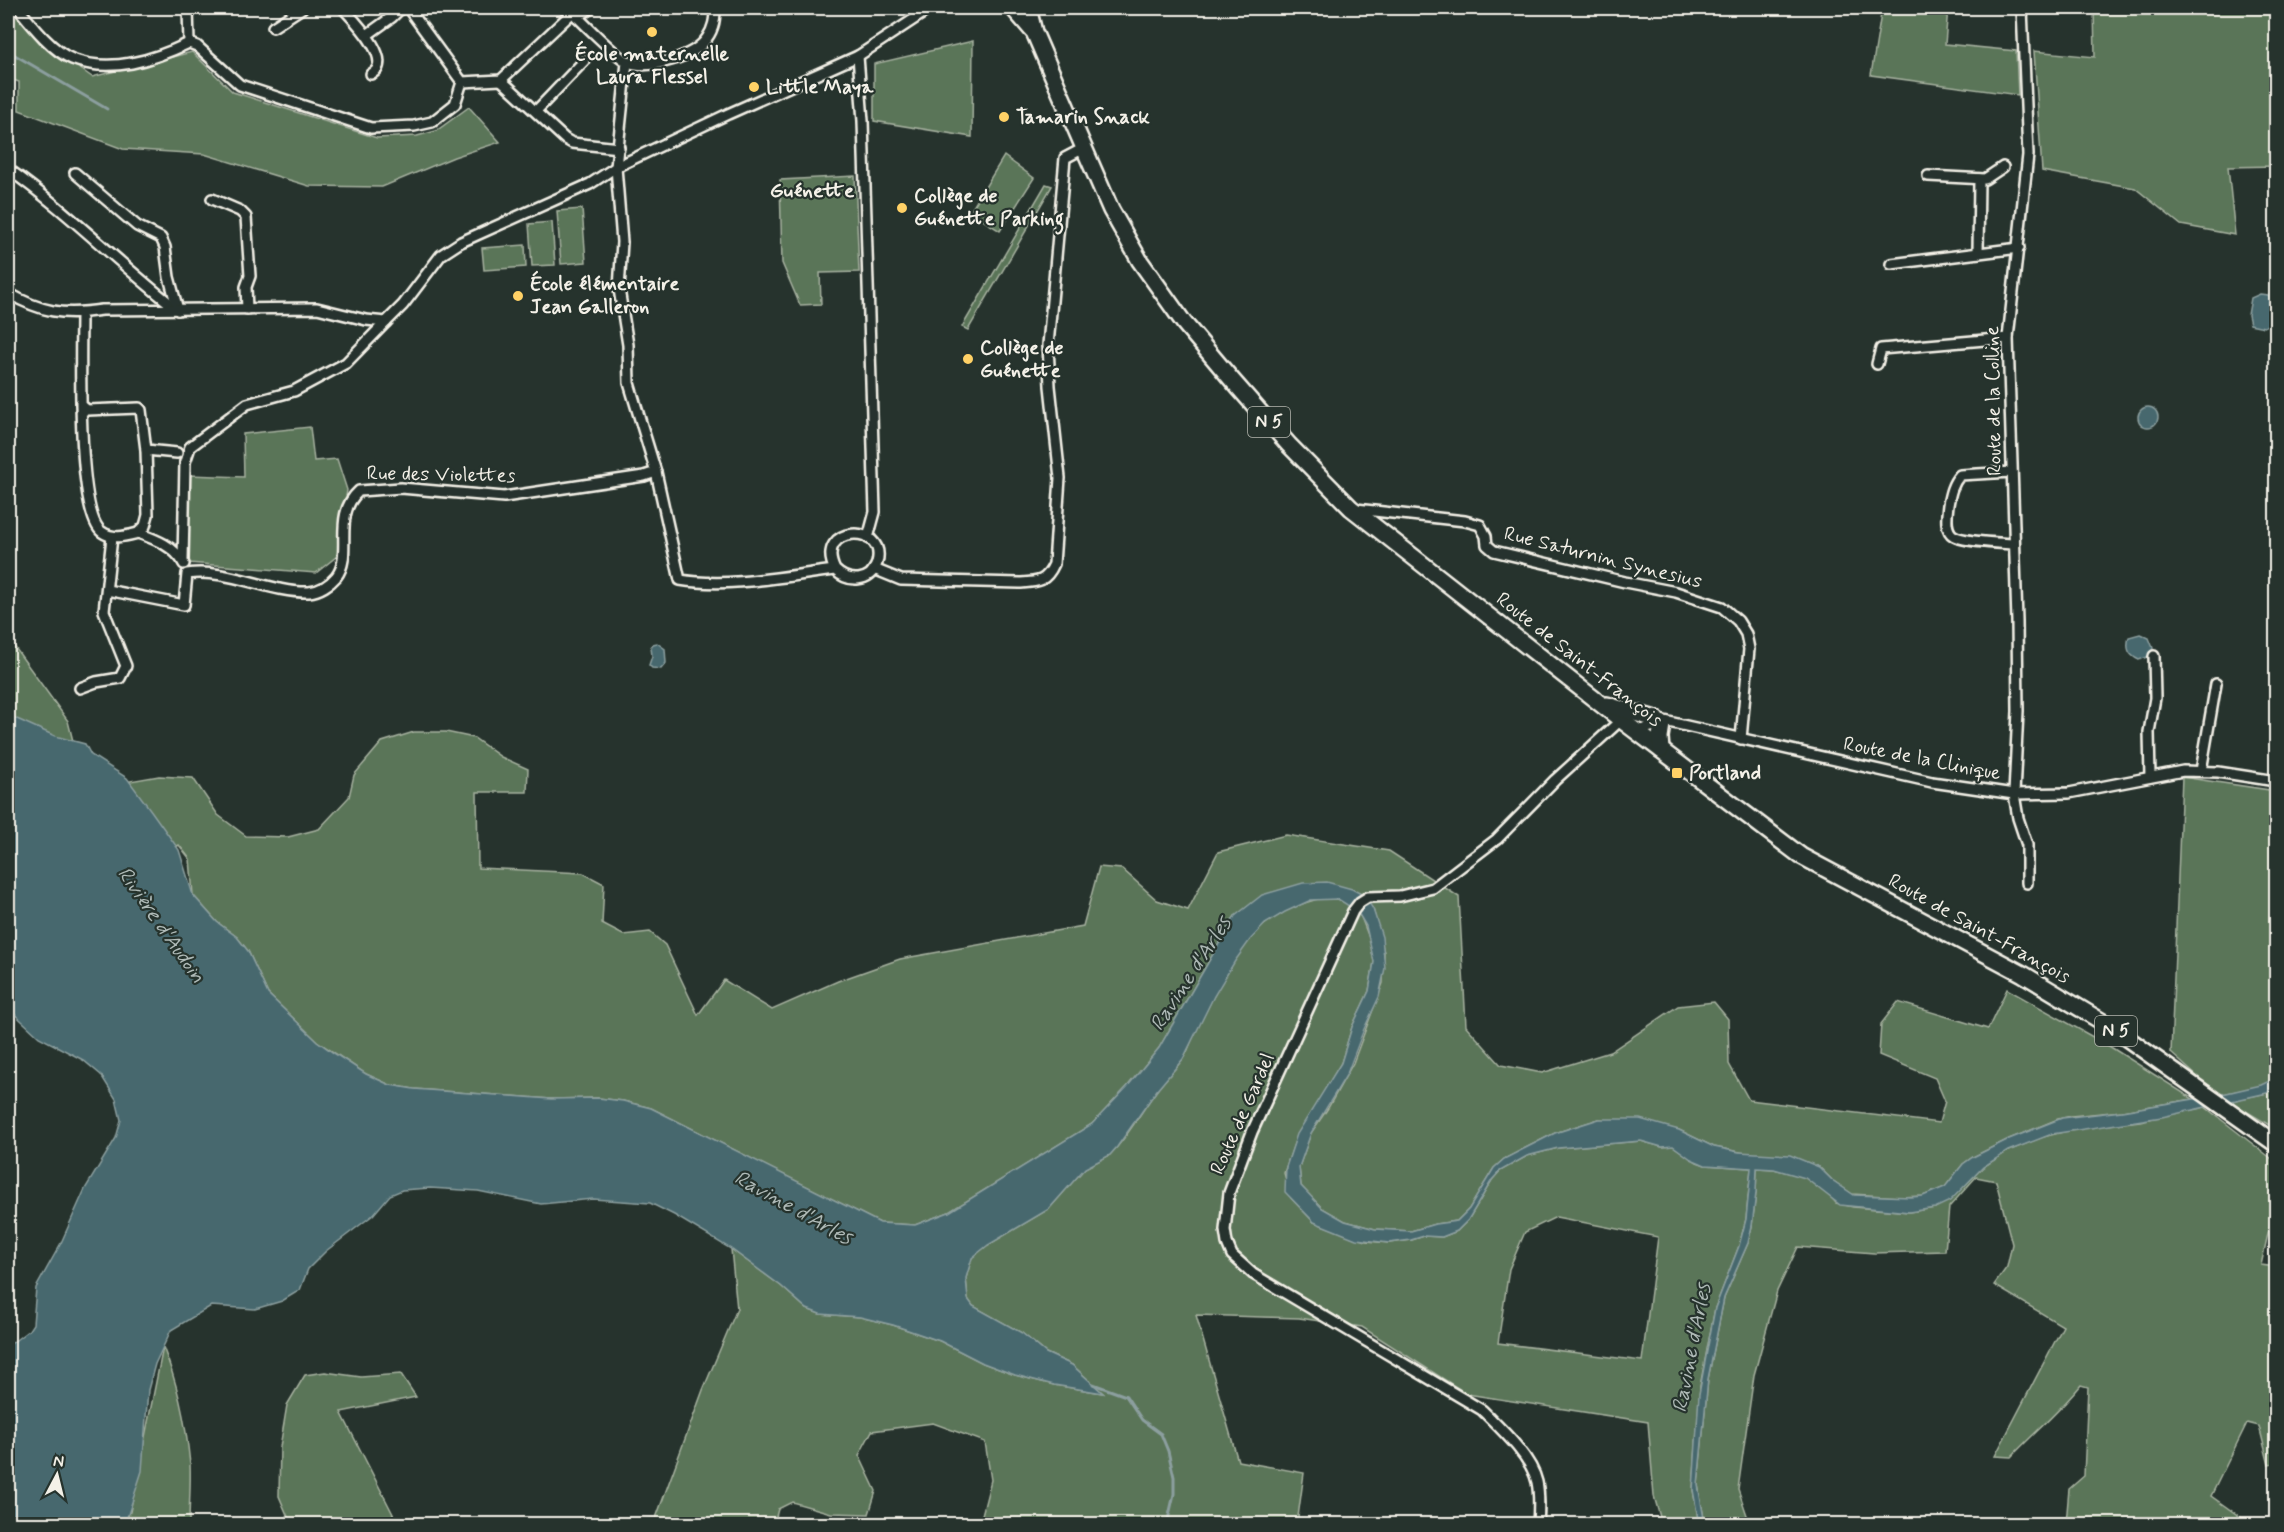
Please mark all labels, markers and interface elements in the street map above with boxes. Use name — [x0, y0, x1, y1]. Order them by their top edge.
marker: École maternelle Laura Flessel — [645, 25, 659, 39]
place label: École maternelle Laura Flessel — [575, 40, 730, 91]
place label: Little Maya — [766, 74, 874, 101]
marker: Little Maya — [747, 80, 761, 94]
place label: Tamarin Snack — [1016, 104, 1151, 131]
marker: Tamarin Snack — [997, 110, 1011, 124]
district label: Guénette — [770, 177, 855, 205]
place label: Collège de Guénette Parking — [914, 183, 1064, 235]
marker: Collège de Guénette Parking — [895, 201, 909, 215]
place label: École élémentaire Jean Galleron — [530, 270, 679, 321]
marker: École élémentaire Jean Galleron — [511, 289, 525, 303]
street label: Route de la Colline — [1979, 326, 2009, 476]
place label: Collège de Guénette — [980, 335, 1064, 385]
marker: Collège de Guénette — [961, 352, 975, 366]
road number: N 5 — [1248, 407, 1290, 437]
street label: Rue des Violettes — [366, 460, 516, 490]
street label: Rue Saturnin Synesius — [1501, 520, 1705, 596]
street label: Route de Saint-François — [1490, 586, 1668, 734]
street label: Route de la Clinique — [1841, 730, 2003, 788]
place label: Portland — [1689, 760, 1761, 787]
marker: Portland — [1670, 766, 1684, 780]
water label: Rivière d'Audoin — [110, 861, 212, 989]
street label: Route de Saint-François — [1883, 868, 2075, 990]
water label: Ravine d'Arles — [1144, 910, 1239, 1036]
road number: N 5 — [2095, 1016, 2137, 1046]
street label: Route de Gardel — [1204, 1049, 1282, 1179]
water label: Ravine d'Arles — [729, 1164, 858, 1253]
water label: Ravine d'Arles — [1666, 1280, 1719, 1415]
north arrow — [27, 1445, 87, 1505]
text: N — [52, 1451, 65, 1473]

